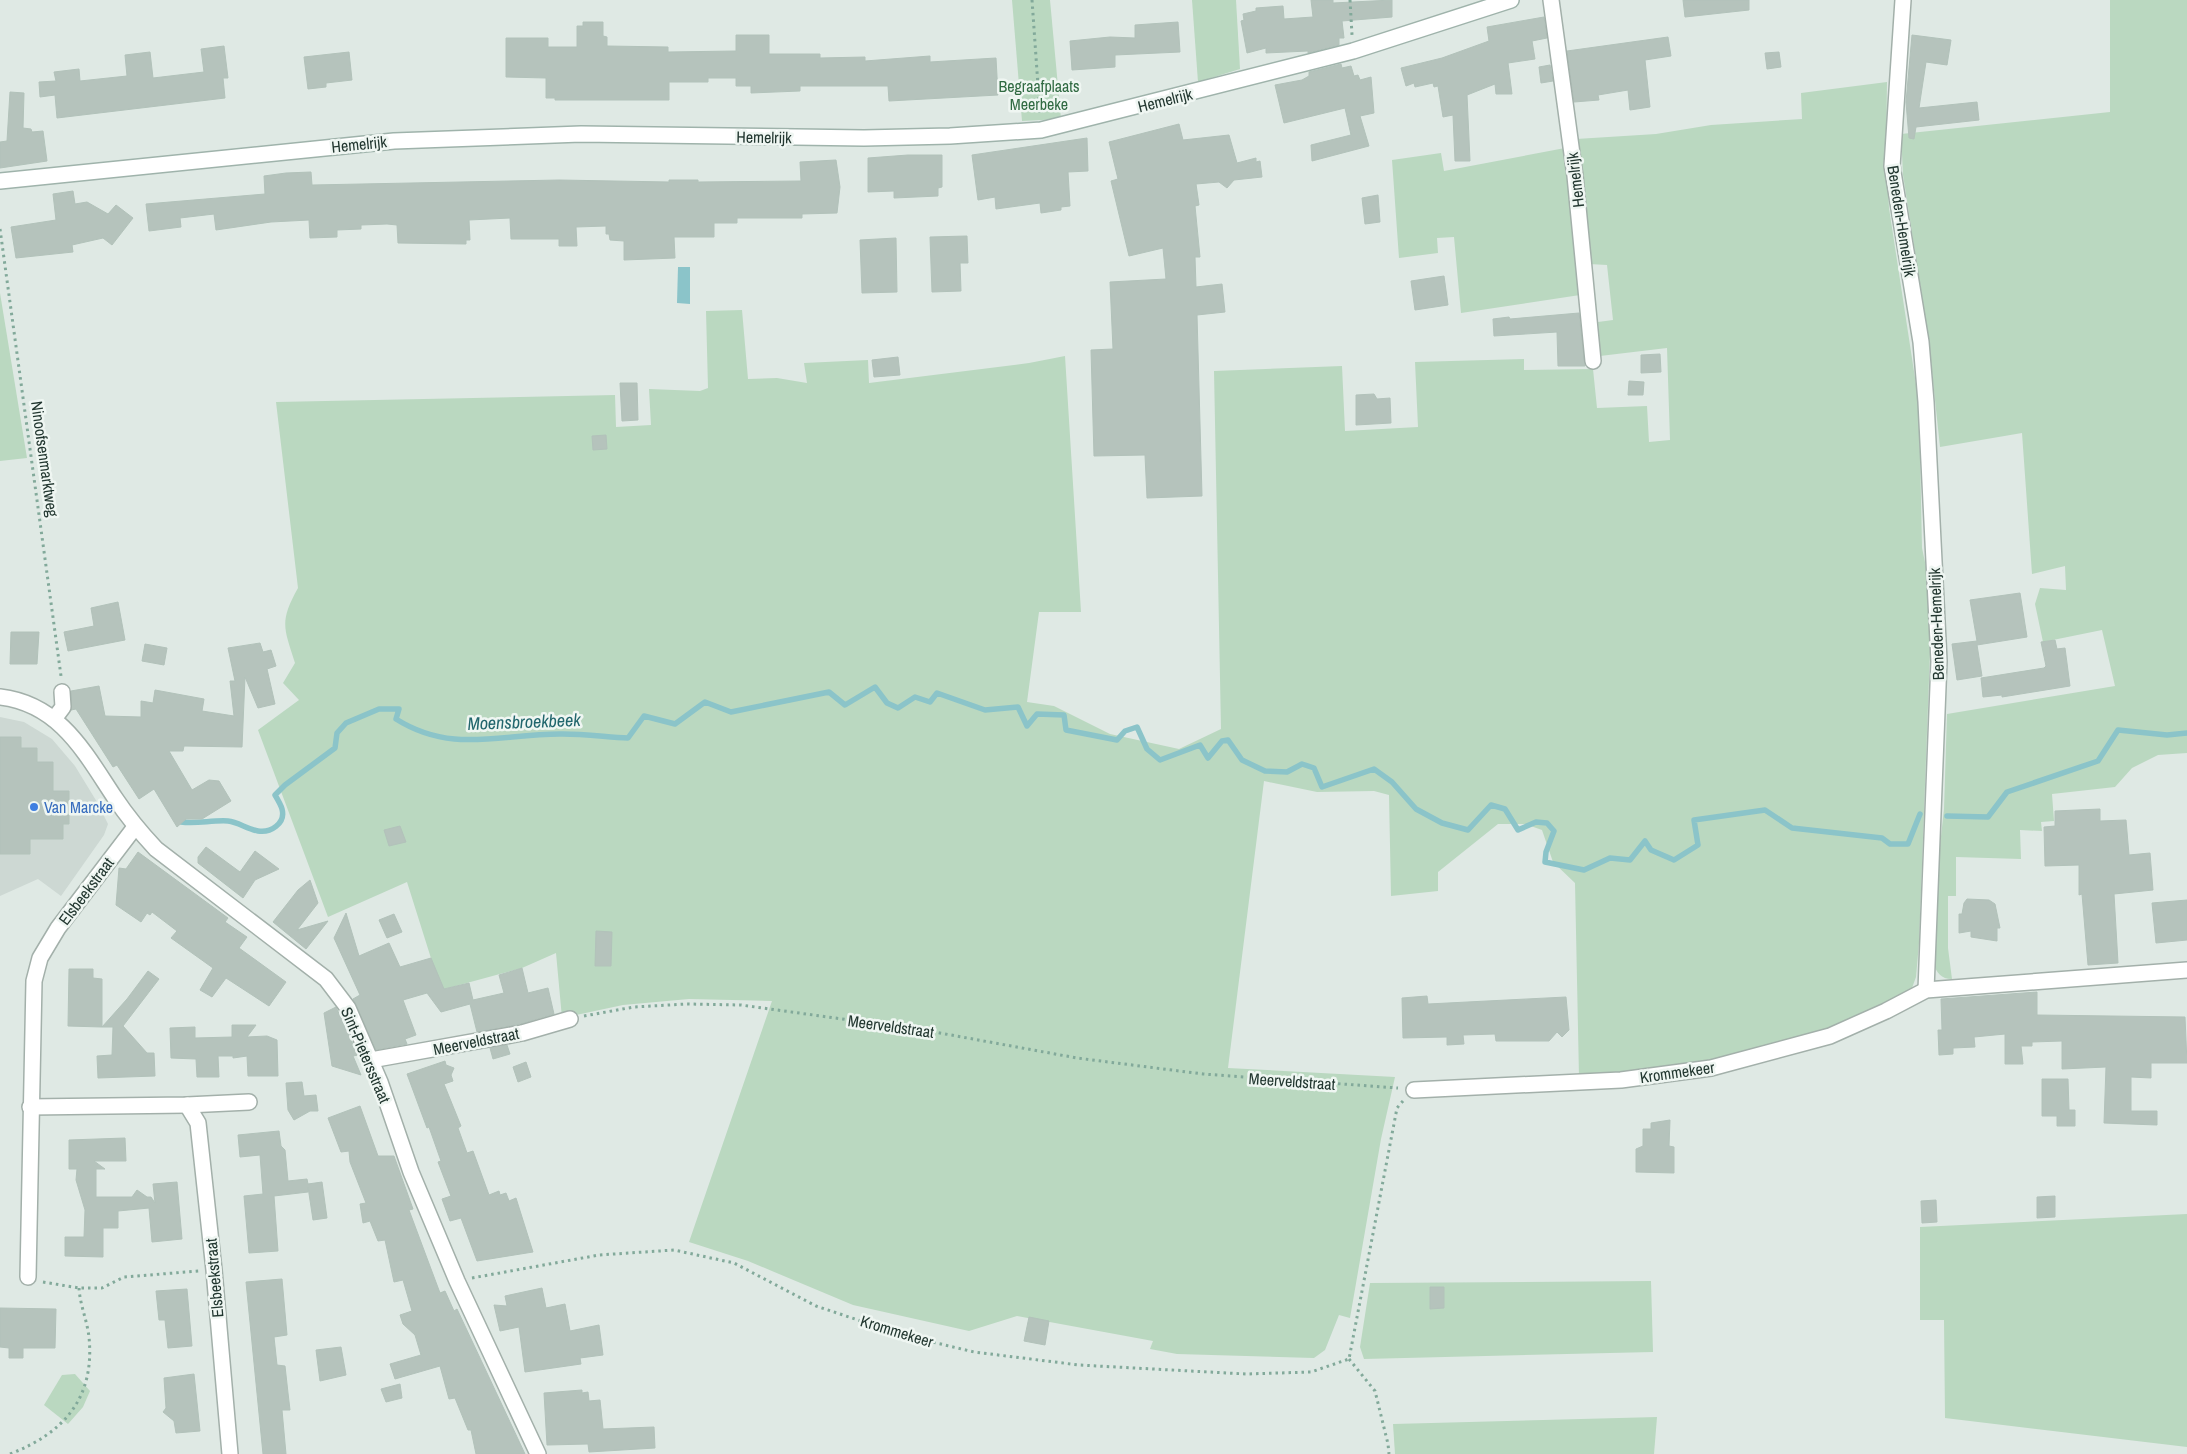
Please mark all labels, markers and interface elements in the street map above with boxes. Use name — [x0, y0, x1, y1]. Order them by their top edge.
park label: Begraafplaats Meerbeke — [999, 75, 1079, 115]
street label: Hemelrijk — [1135, 83, 1195, 117]
street label: Hemelrijk — [736, 126, 792, 148]
street label: Hemelrijk — [330, 130, 388, 158]
street label: Hemelrijk — [1561, 151, 1589, 209]
street label: Beneden-Hemelrijk — [1882, 164, 1922, 279]
street label: Ninoofsenmarktweg — [26, 400, 64, 519]
street label: Beneden-Hemelrijk — [1923, 567, 1949, 680]
water label: Moensbroekbeek — [467, 707, 582, 736]
place label: Van Marcke — [44, 796, 113, 818]
marker: Van Marcke — [28, 801, 40, 813]
street label: Elsbeekstraat — [53, 852, 119, 929]
street label: Sint-Pietersstraat — [336, 1004, 396, 1107]
street label: Meerveldstraat — [847, 1009, 936, 1043]
street label: Meerveldstraat — [431, 1022, 521, 1060]
street label: Krommekeer — [1638, 1056, 1716, 1088]
street label: Meerveldstraat — [1248, 1067, 1336, 1095]
street label: Elsbeekstraat — [200, 1237, 228, 1319]
street label: Krommekeer — [858, 1310, 937, 1353]

